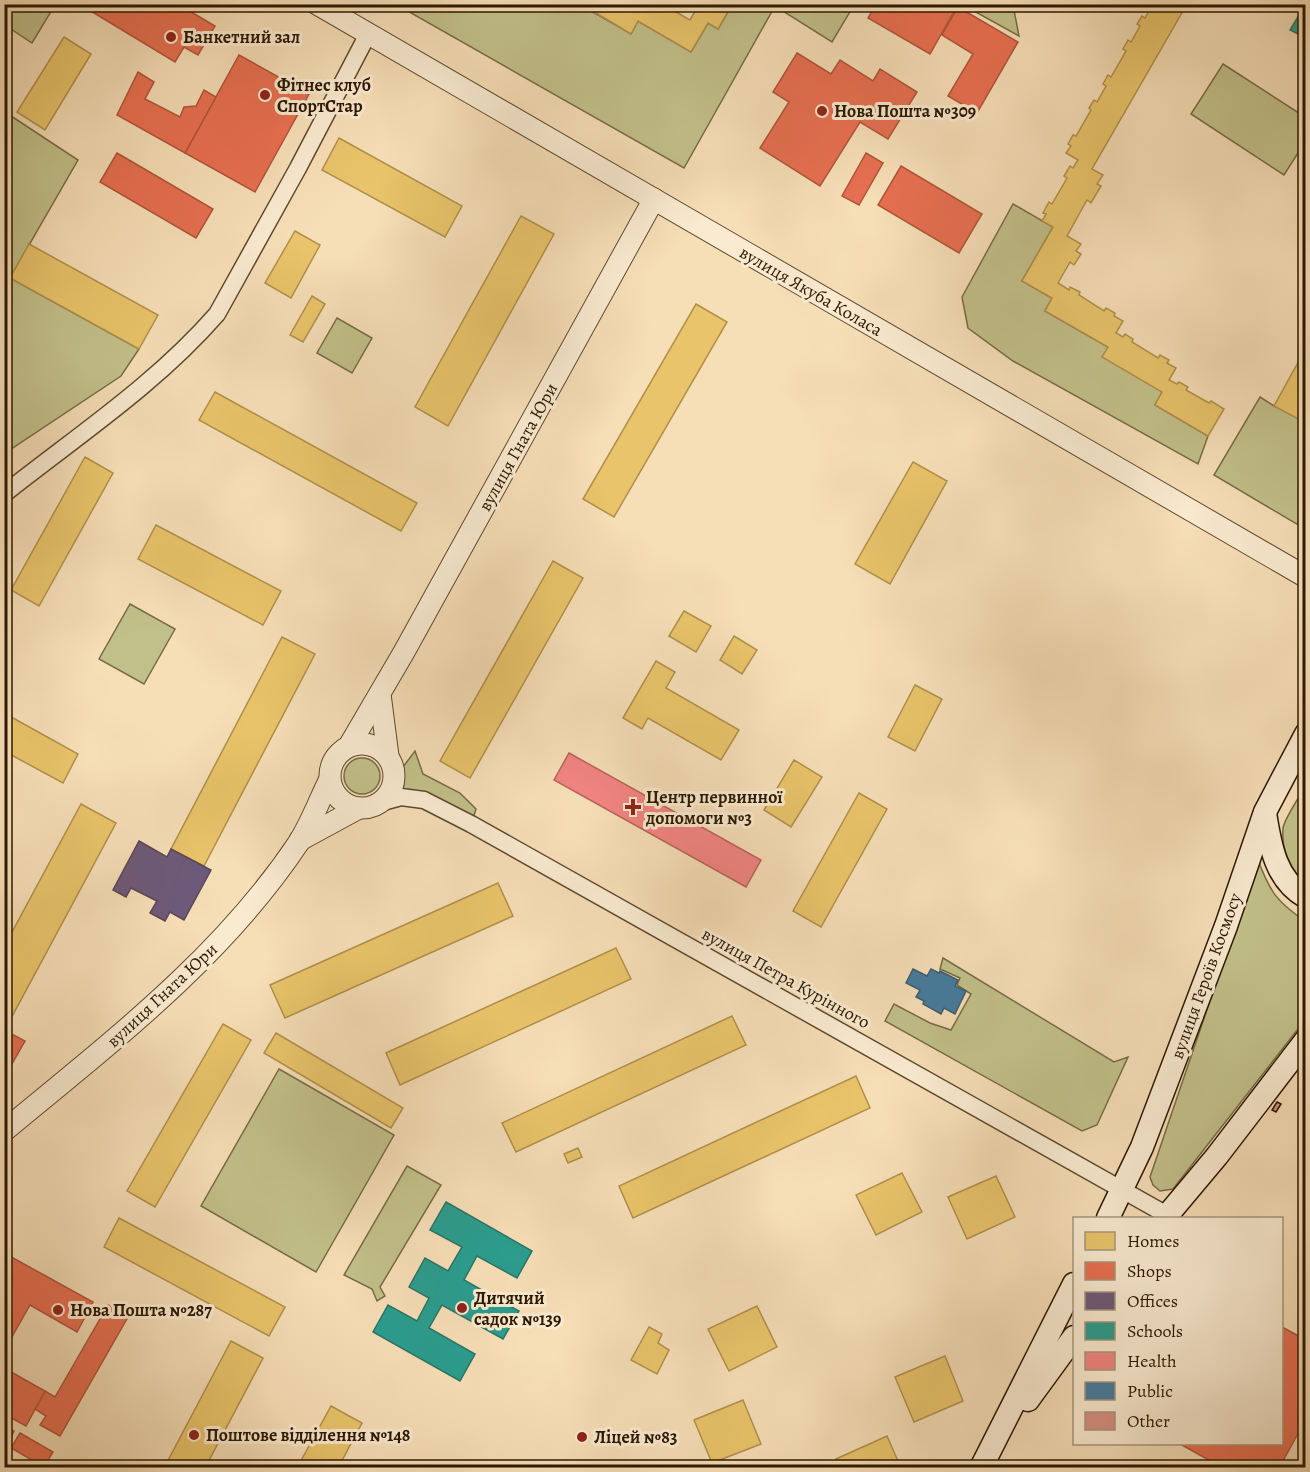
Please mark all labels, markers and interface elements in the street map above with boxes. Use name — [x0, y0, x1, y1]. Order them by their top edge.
place label: Банкетний зал — [183, 25, 300, 49]
marker: Банкетний зал — [164, 30, 178, 44]
place label: Фітнес клуб СпортСтар — [277, 73, 371, 118]
marker: Фітнес клуб СпортСтар — [258, 88, 272, 102]
place label: Нова Пошта №309 — [834, 99, 976, 123]
marker: Нова Пошта №309 — [815, 104, 829, 118]
street label: вулиця Якуба Коласа — [735, 240, 887, 342]
street label: вулиця Гната Юри — [473, 379, 563, 515]
place label: Центр первинної допомоги №3 — [645, 785, 783, 830]
marker: Центр первинної допомоги №3 — [624, 798, 642, 816]
street label: вулиця Героїв Космосу — [1165, 889, 1247, 1062]
street label: вулиця Петра Курінного — [698, 922, 874, 1034]
street label: вулиця Гната Юри — [101, 937, 223, 1053]
legend — [1073, 1217, 1283, 1445]
text: Homes — [1127, 1229, 1179, 1253]
text: Shops — [1127, 1259, 1172, 1283]
place label: Дитячий садок №139 — [474, 1286, 561, 1331]
text: Offices — [1127, 1289, 1178, 1313]
place label: Нова Пошта №287 — [70, 1298, 212, 1322]
marker: Дитячий садок №139 — [455, 1301, 469, 1315]
marker: Нова Пошта №287 — [51, 1303, 65, 1317]
text: Schools — [1127, 1319, 1183, 1343]
text: Health — [1127, 1349, 1177, 1373]
text: Public — [1127, 1379, 1173, 1403]
text: Other — [1127, 1409, 1170, 1433]
place label: Поштове відділення №148 — [206, 1423, 411, 1447]
place label: Ліцей №83 — [594, 1425, 678, 1449]
marker: Поштове відділення №148 — [187, 1428, 201, 1442]
marker: Ліцей №83 — [575, 1430, 589, 1444]

